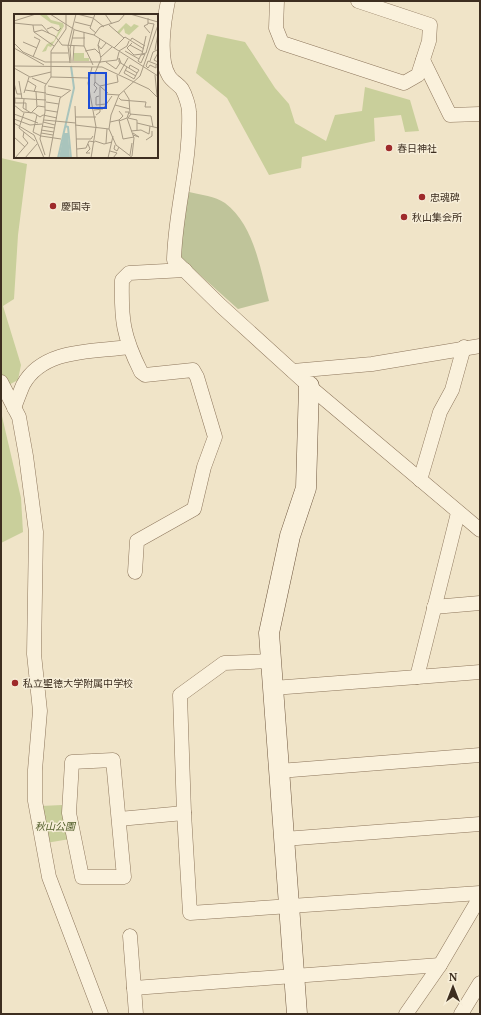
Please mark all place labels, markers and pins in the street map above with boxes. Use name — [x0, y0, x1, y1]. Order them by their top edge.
place label: 春日神社 — [397, 141, 437, 155]
marker: 春日神社 — [384, 143, 394, 153]
place label: 忠魂碑 — [430, 190, 460, 204]
marker: 忠魂碑 — [417, 192, 427, 202]
place label: 慶国寺 — [61, 199, 91, 213]
marker: 慶国寺 — [48, 201, 58, 211]
place label: 秋山集会所 — [412, 210, 462, 224]
marker: 秋山集会所 — [399, 212, 409, 222]
place label: 私立聖徳大学附属中学校 — [23, 676, 133, 690]
marker: 私立聖徳大学附属中学校 — [10, 678, 20, 688]

